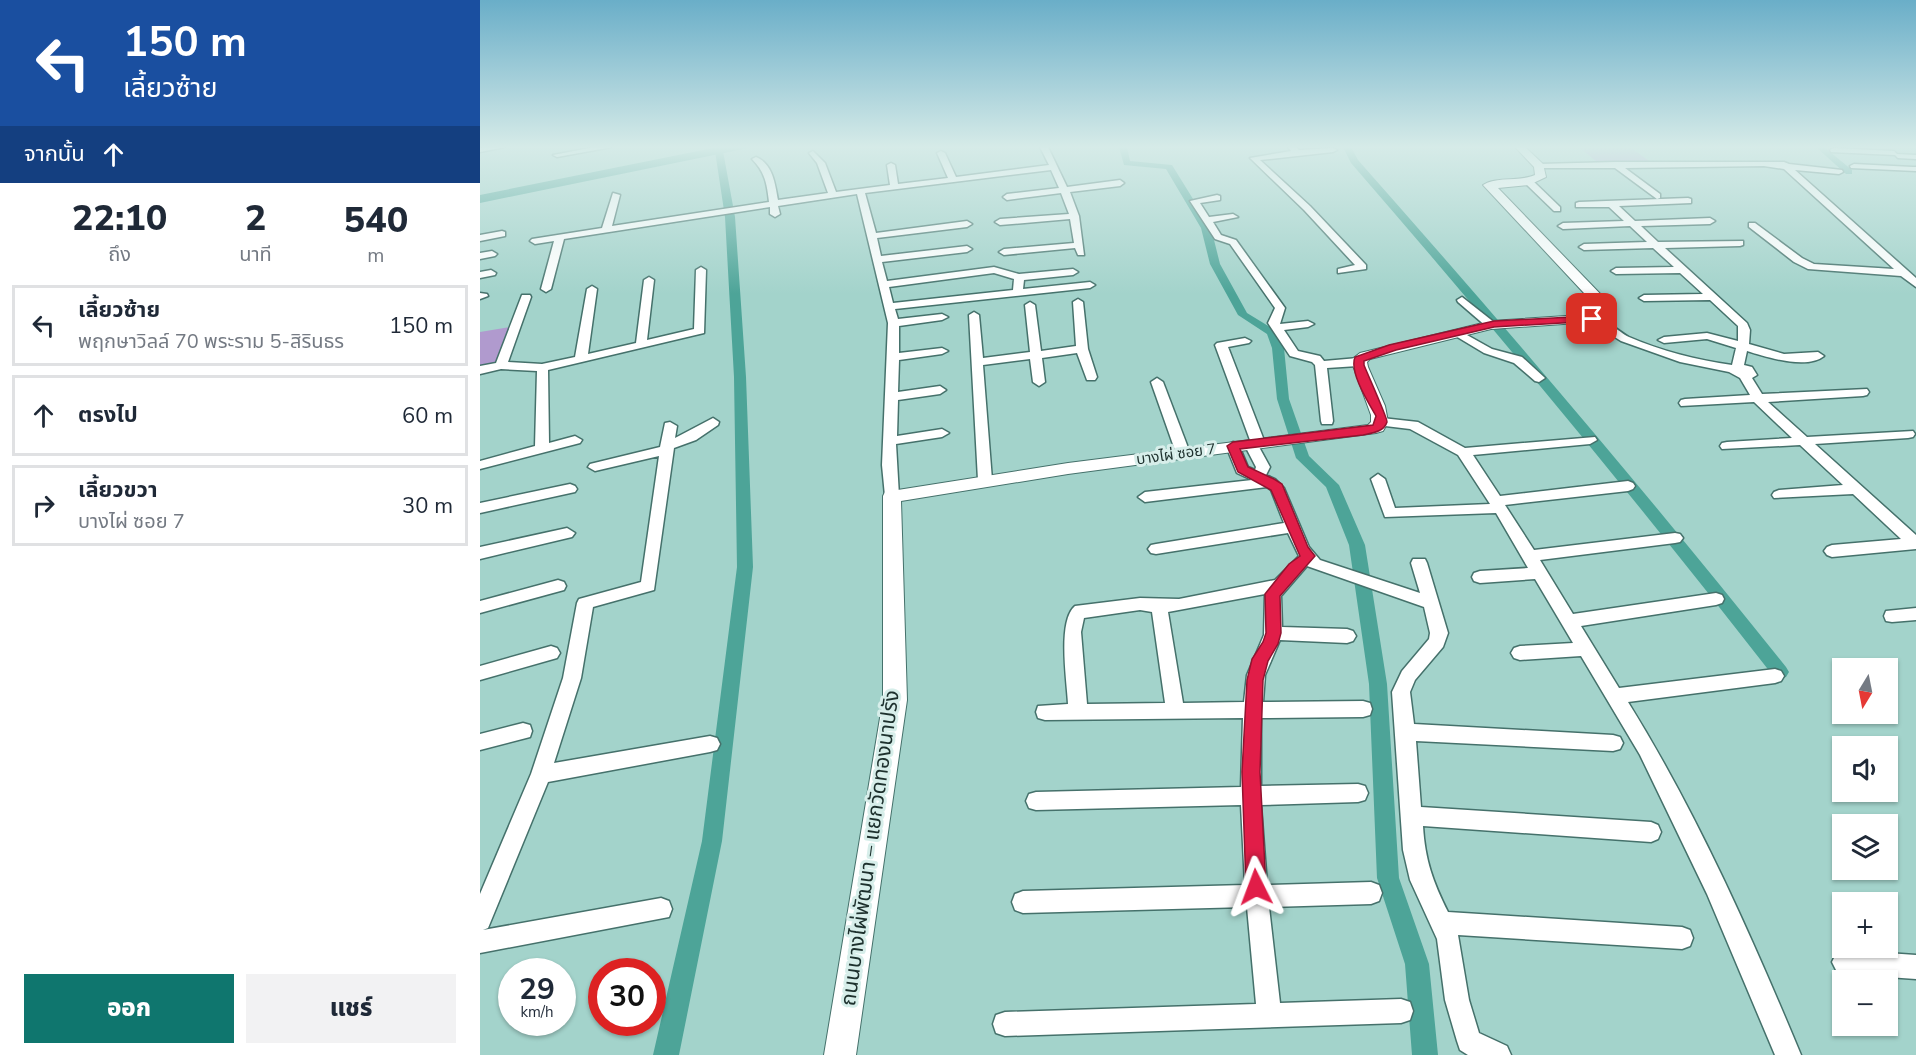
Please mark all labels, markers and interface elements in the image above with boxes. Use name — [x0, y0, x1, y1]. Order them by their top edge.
text: 150 m — [123, 14, 247, 71]
icon: left — [24, 24, 102, 102]
text: เลี้ยวซ้าย — [123, 70, 217, 107]
icon: ahead — [97, 138, 130, 171]
text: จากนั้น — [24, 139, 85, 169]
text: 22:10 — [72, 194, 167, 243]
text: 2 — [245, 194, 266, 243]
text: 540 — [343, 196, 408, 245]
text: ถึง — [108, 241, 131, 268]
text: นาที — [239, 241, 272, 268]
text: m — [367, 242, 384, 269]
pin — [1566, 293, 1617, 344]
text: เลี้ยวซ้าย — [78, 295, 160, 325]
icon: arrive — [1575, 302, 1608, 335]
icon: left — [27, 309, 60, 342]
text: 150 m — [389, 311, 453, 341]
text: พฤกษาวิลล์ 70 พระราม 5-สิรินธร — [78, 328, 344, 355]
icon: ahead — [27, 399, 60, 432]
text: ตรงไป — [78, 400, 138, 430]
text: 60 m — [402, 401, 453, 431]
street label: บางไผ่ ซอย 7 — [1135, 439, 1217, 469]
text: เลี้ยวขวา — [78, 475, 158, 505]
icon: right — [27, 489, 60, 522]
text: 30 m — [402, 491, 453, 521]
text: บางไผ่ ซอย 7 — [78, 508, 185, 535]
north arrow — [1832, 658, 1898, 724]
map controls — [1832, 658, 1898, 1036]
street label: ถนนบางไผ่พัฒนา – แยกวัดทองนาปรัง — [834, 688, 906, 1008]
button: sound — [1832, 736, 1898, 802]
button: layers — [1832, 814, 1898, 880]
position arrow — [1224, 855, 1288, 919]
button: + — [1832, 892, 1898, 958]
speed limit sign: 30 — [588, 958, 666, 1036]
text: 29 — [519, 969, 555, 1010]
button: − — [1832, 970, 1898, 1036]
button: ออก — [24, 974, 234, 1043]
button: แชร์ — [246, 974, 456, 1043]
text: km/h — [520, 1002, 554, 1022]

